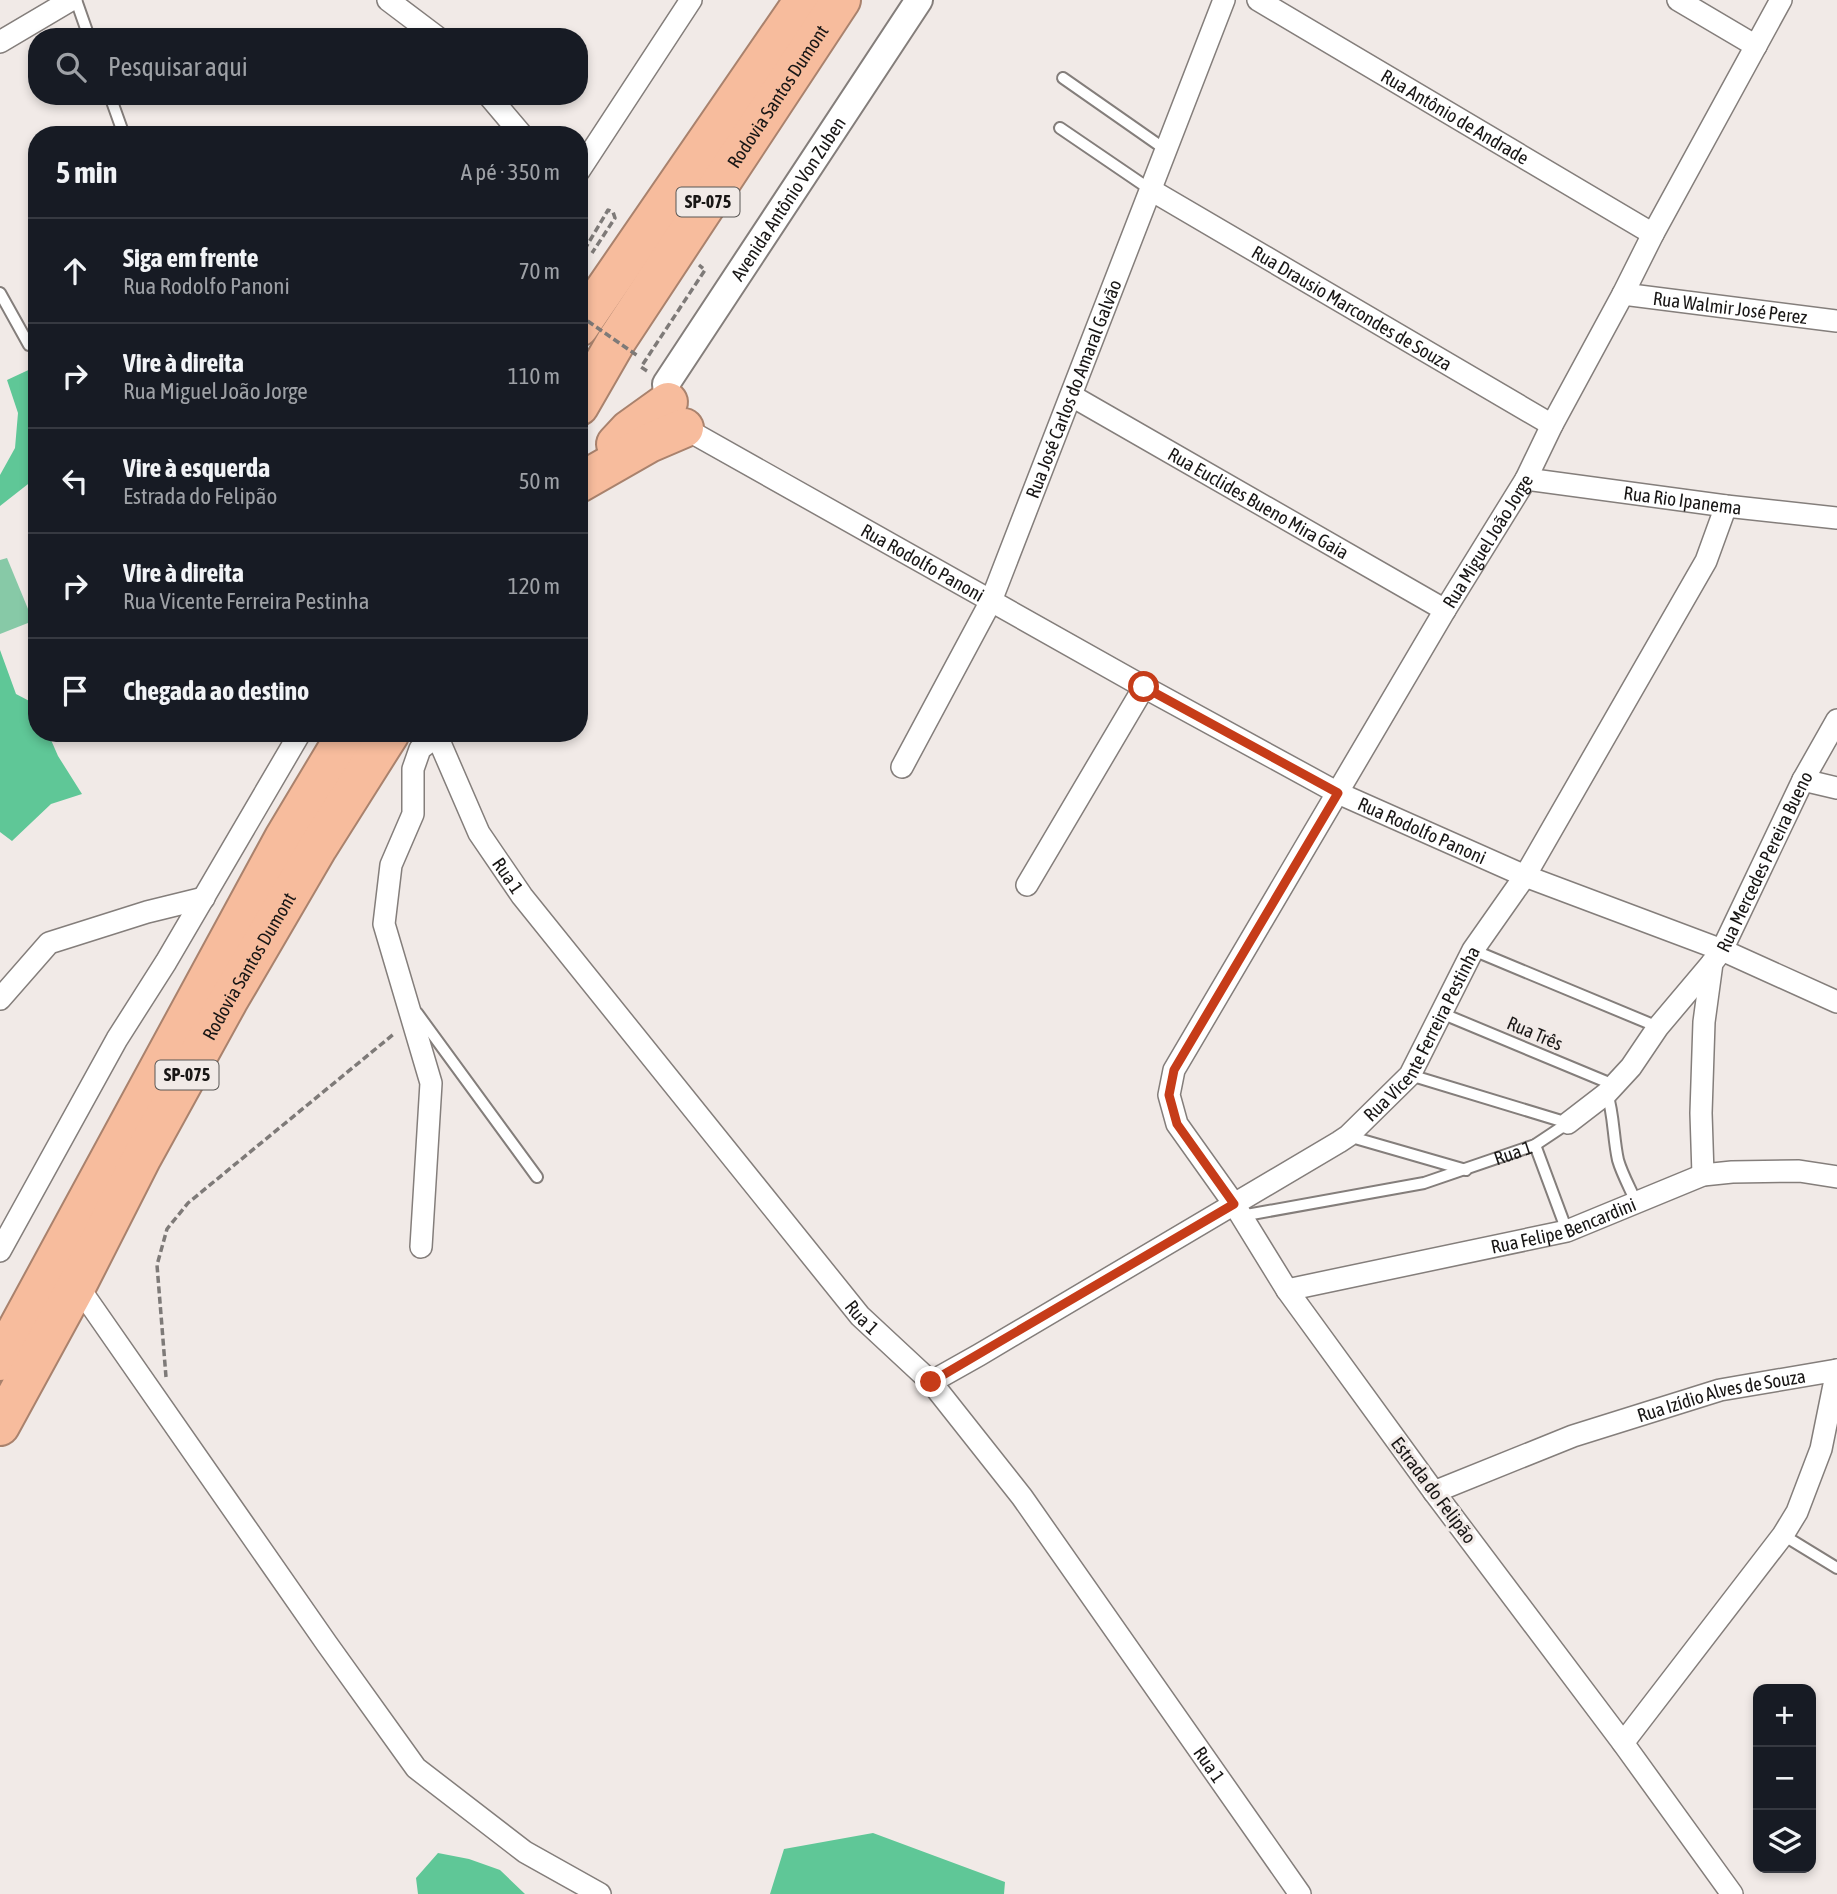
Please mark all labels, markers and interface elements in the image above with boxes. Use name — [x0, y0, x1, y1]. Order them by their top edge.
street label: Rodovia Santos Dumont — [723, 21, 833, 172]
search box — [28, 28, 588, 105]
icon: search — [52, 48, 90, 86]
text: Pesquisar aqui — [108, 52, 248, 82]
street label: Rua Antônio de Andrade — [1377, 65, 1533, 169]
street label: Avenida Antônio Von Zuben — [726, 113, 850, 285]
text: 5 min — [56, 155, 117, 189]
text: A pé · 350 m — [461, 159, 560, 185]
road number: SP-075 — [676, 188, 740, 216]
street label: Rua Drausio Marcondes de Souza — [1248, 241, 1456, 375]
text: Siga em frente — [123, 243, 259, 273]
icon: ahead — [56, 252, 94, 290]
text: 70 m — [519, 258, 560, 284]
text: Rua Rodolfo Panoni — [123, 273, 290, 299]
street label: Rua José Carlos do Amaral Galvão — [1021, 276, 1126, 501]
street label: Rua Walmir José Perez — [1652, 287, 1809, 328]
text: Vire à direita — [123, 348, 244, 378]
icon: right — [56, 357, 94, 395]
text: 110 m — [508, 363, 560, 389]
text: Rua Miguel João Jorge — [123, 378, 308, 404]
street label: Rua Euclides Bueno Mira Gaia — [1164, 443, 1353, 563]
text: Vire à esquerda — [123, 453, 270, 483]
icon: left — [56, 462, 94, 500]
text: 50 m — [519, 468, 560, 494]
street label: Rua Miguel João Jorge — [1438, 470, 1537, 612]
street label: Rua Rio Ipanema — [1622, 481, 1743, 519]
text: Estrada do Felipão — [123, 483, 277, 509]
street label: Rua Rodolfo Panoni — [857, 519, 988, 606]
text: Vire à direita — [123, 558, 244, 588]
icon: right — [56, 567, 94, 605]
text: 120 m — [508, 573, 560, 599]
text: Rua Vicente Ferreira Pestinha — [123, 588, 369, 614]
route start — [1128, 671, 1159, 702]
icon: arrive — [56, 672, 94, 710]
text: Chegada ao destino — [123, 676, 309, 706]
street label: Rua Mercedes Pereira Bueno — [1712, 767, 1817, 956]
street label: Rua Rodolfo Panoni — [1355, 792, 1490, 868]
street label: Rua 1 — [488, 853, 528, 898]
street label: Rodovia Santos Dumont — [198, 888, 300, 1044]
street label: Rua Vicente Ferreira Pestinha — [1359, 943, 1484, 1126]
street label: Rua Três — [1504, 1011, 1566, 1055]
road number: SP-075 — [156, 1060, 218, 1090]
street label: Rua 1 — [1491, 1136, 1535, 1169]
street label: Rua Felipe Bencardini — [1489, 1193, 1639, 1258]
street label: Rua 1 — [841, 1296, 883, 1339]
street label: Rua Izídio Alves de Souza — [1634, 1365, 1807, 1426]
route end — [915, 1366, 946, 1397]
street label: Estrada do Felipão — [1387, 1433, 1481, 1548]
map controls — [1753, 1684, 1816, 1873]
button: + — [1753, 1684, 1816, 1747]
street label: Rua 1 — [1189, 1742, 1230, 1787]
button: − — [1753, 1747, 1816, 1810]
button: layers — [1753, 1810, 1816, 1873]

